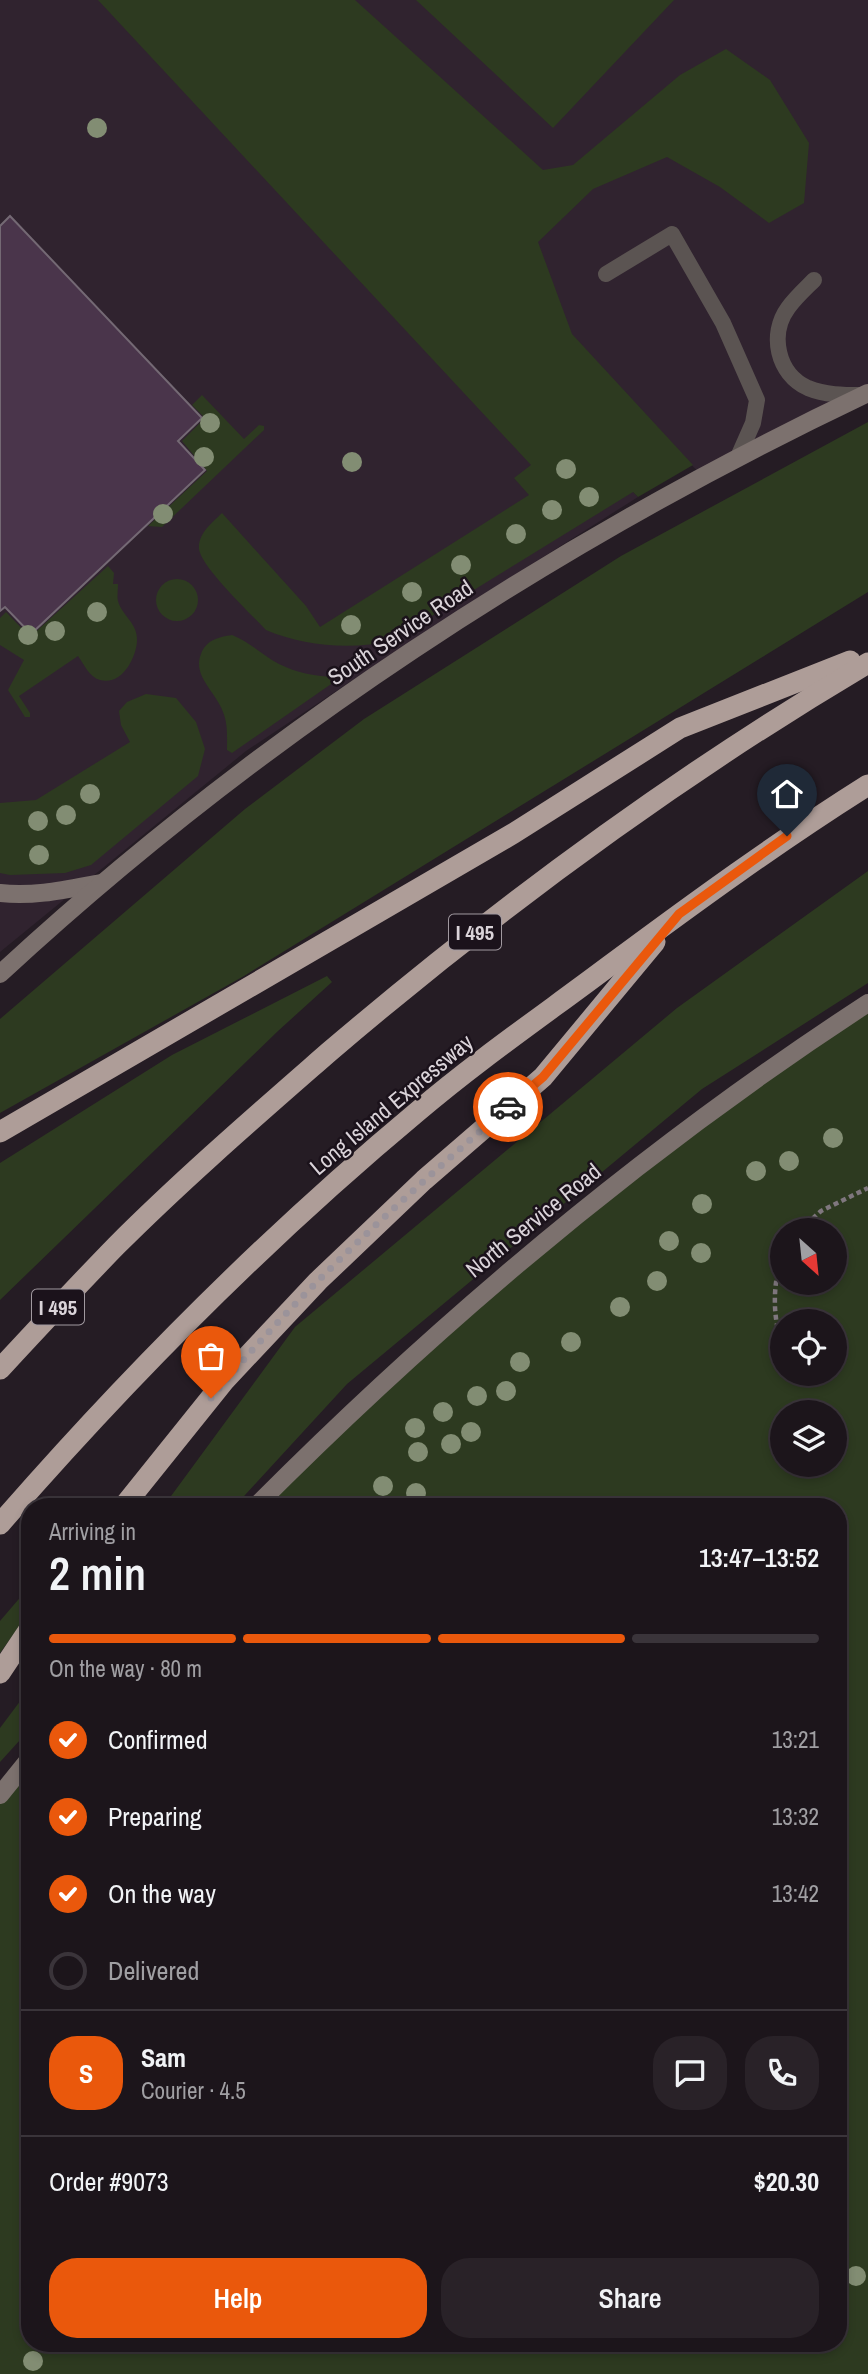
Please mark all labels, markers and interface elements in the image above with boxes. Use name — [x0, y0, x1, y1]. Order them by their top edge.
street label: South Service Road — [321, 572, 479, 692]
pin — [757, 764, 817, 836]
icon: home — [768, 775, 806, 813]
road number: I 495 — [449, 914, 501, 950]
street label: Long Island Expressway — [303, 1026, 480, 1182]
courier — [473, 1072, 543, 1142]
icon: car — [489, 1088, 527, 1126]
street label: North Service Road — [459, 1156, 607, 1284]
north arrow — [770, 1218, 847, 1295]
map controls — [770, 1218, 847, 1477]
road number: I 495 — [32, 1290, 84, 1324]
button: locate — [770, 1309, 847, 1386]
pin — [181, 1326, 241, 1398]
icon: bag — [192, 1337, 230, 1375]
button: layers — [770, 1400, 847, 1477]
text: Arriving in — [49, 1516, 136, 1547]
text: 13:47–13:52 — [699, 1540, 819, 1575]
text: 2 min — [49, 1542, 146, 1604]
text: On the way · 80 m — [49, 1653, 202, 1684]
icon: check — [49, 1721, 87, 1759]
text: Confirmed — [108, 1722, 208, 1757]
text: 13:21 — [772, 1724, 819, 1755]
icon: check — [49, 1798, 87, 1836]
text: Preparing — [108, 1799, 202, 1834]
text: 13:32 — [772, 1801, 819, 1832]
icon: check — [49, 1875, 87, 1913]
text: On the way — [108, 1876, 216, 1911]
text: 13:42 — [772, 1878, 819, 1909]
text: Delivered — [108, 1953, 199, 1988]
button: chat — [653, 2036, 727, 2110]
button: phone — [745, 2036, 819, 2110]
text: Sam — [141, 2040, 186, 2075]
text: S — [79, 2056, 93, 2091]
text: Courier · 4.5 — [141, 2075, 246, 2106]
text: Order #9073 — [49, 2164, 169, 2199]
text: $20.30 — [754, 2164, 819, 2199]
button: Help — [49, 2258, 427, 2338]
button: Share — [441, 2258, 819, 2338]

